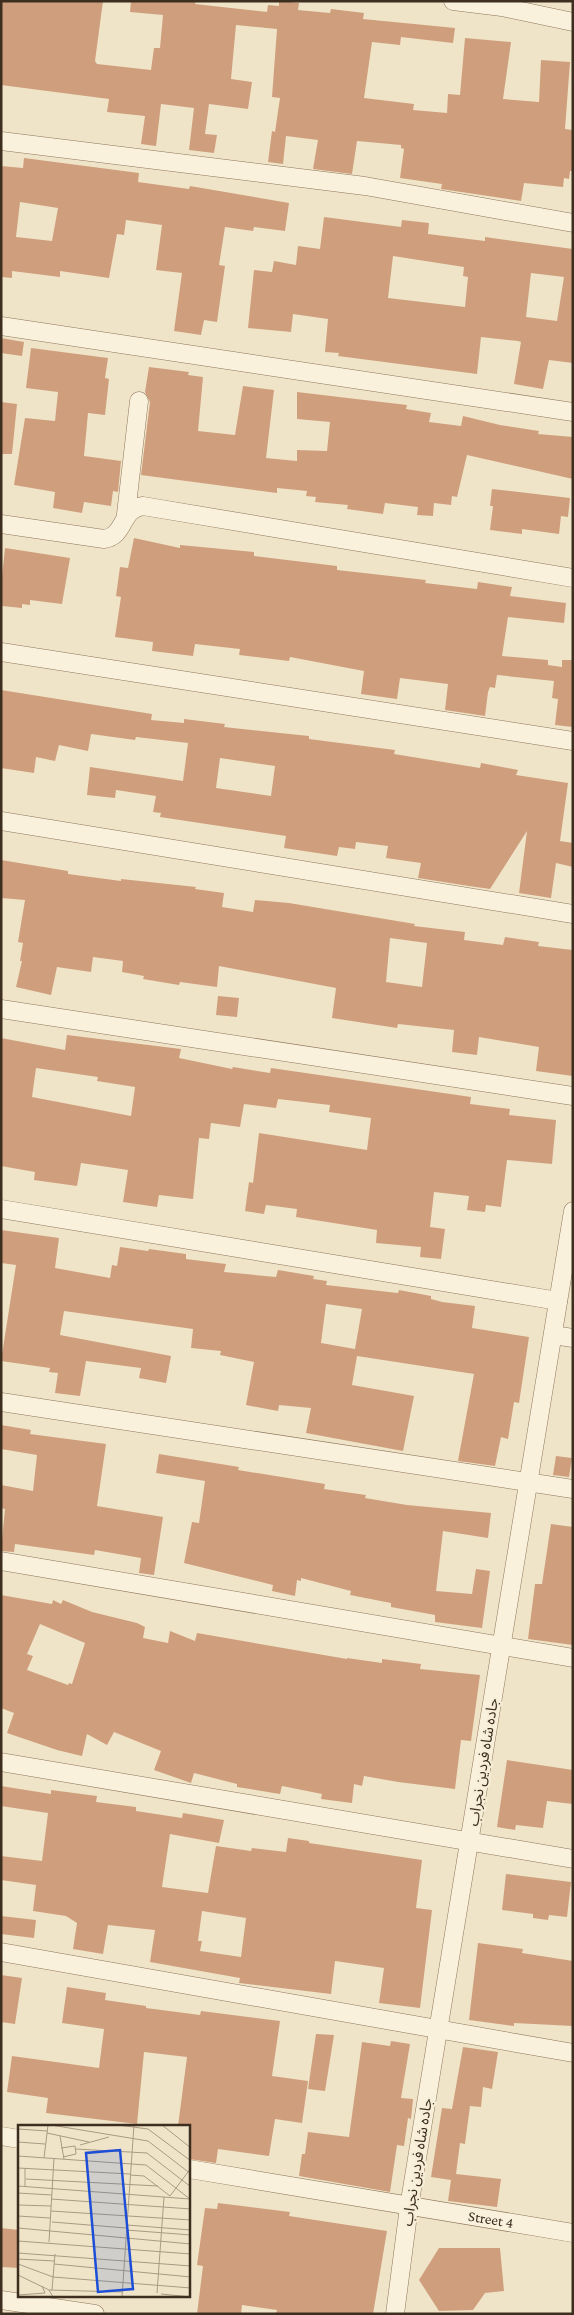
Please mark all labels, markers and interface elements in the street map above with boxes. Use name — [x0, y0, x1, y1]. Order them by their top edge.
street label: جاده شاه فردین نجراب — [465, 1697, 502, 1827]
street label: جاده شاه فردین نجراب — [399, 2097, 436, 2227]
inset map — [18, 2125, 190, 2298]
street label: Street 4 — [467, 2208, 515, 2231]

